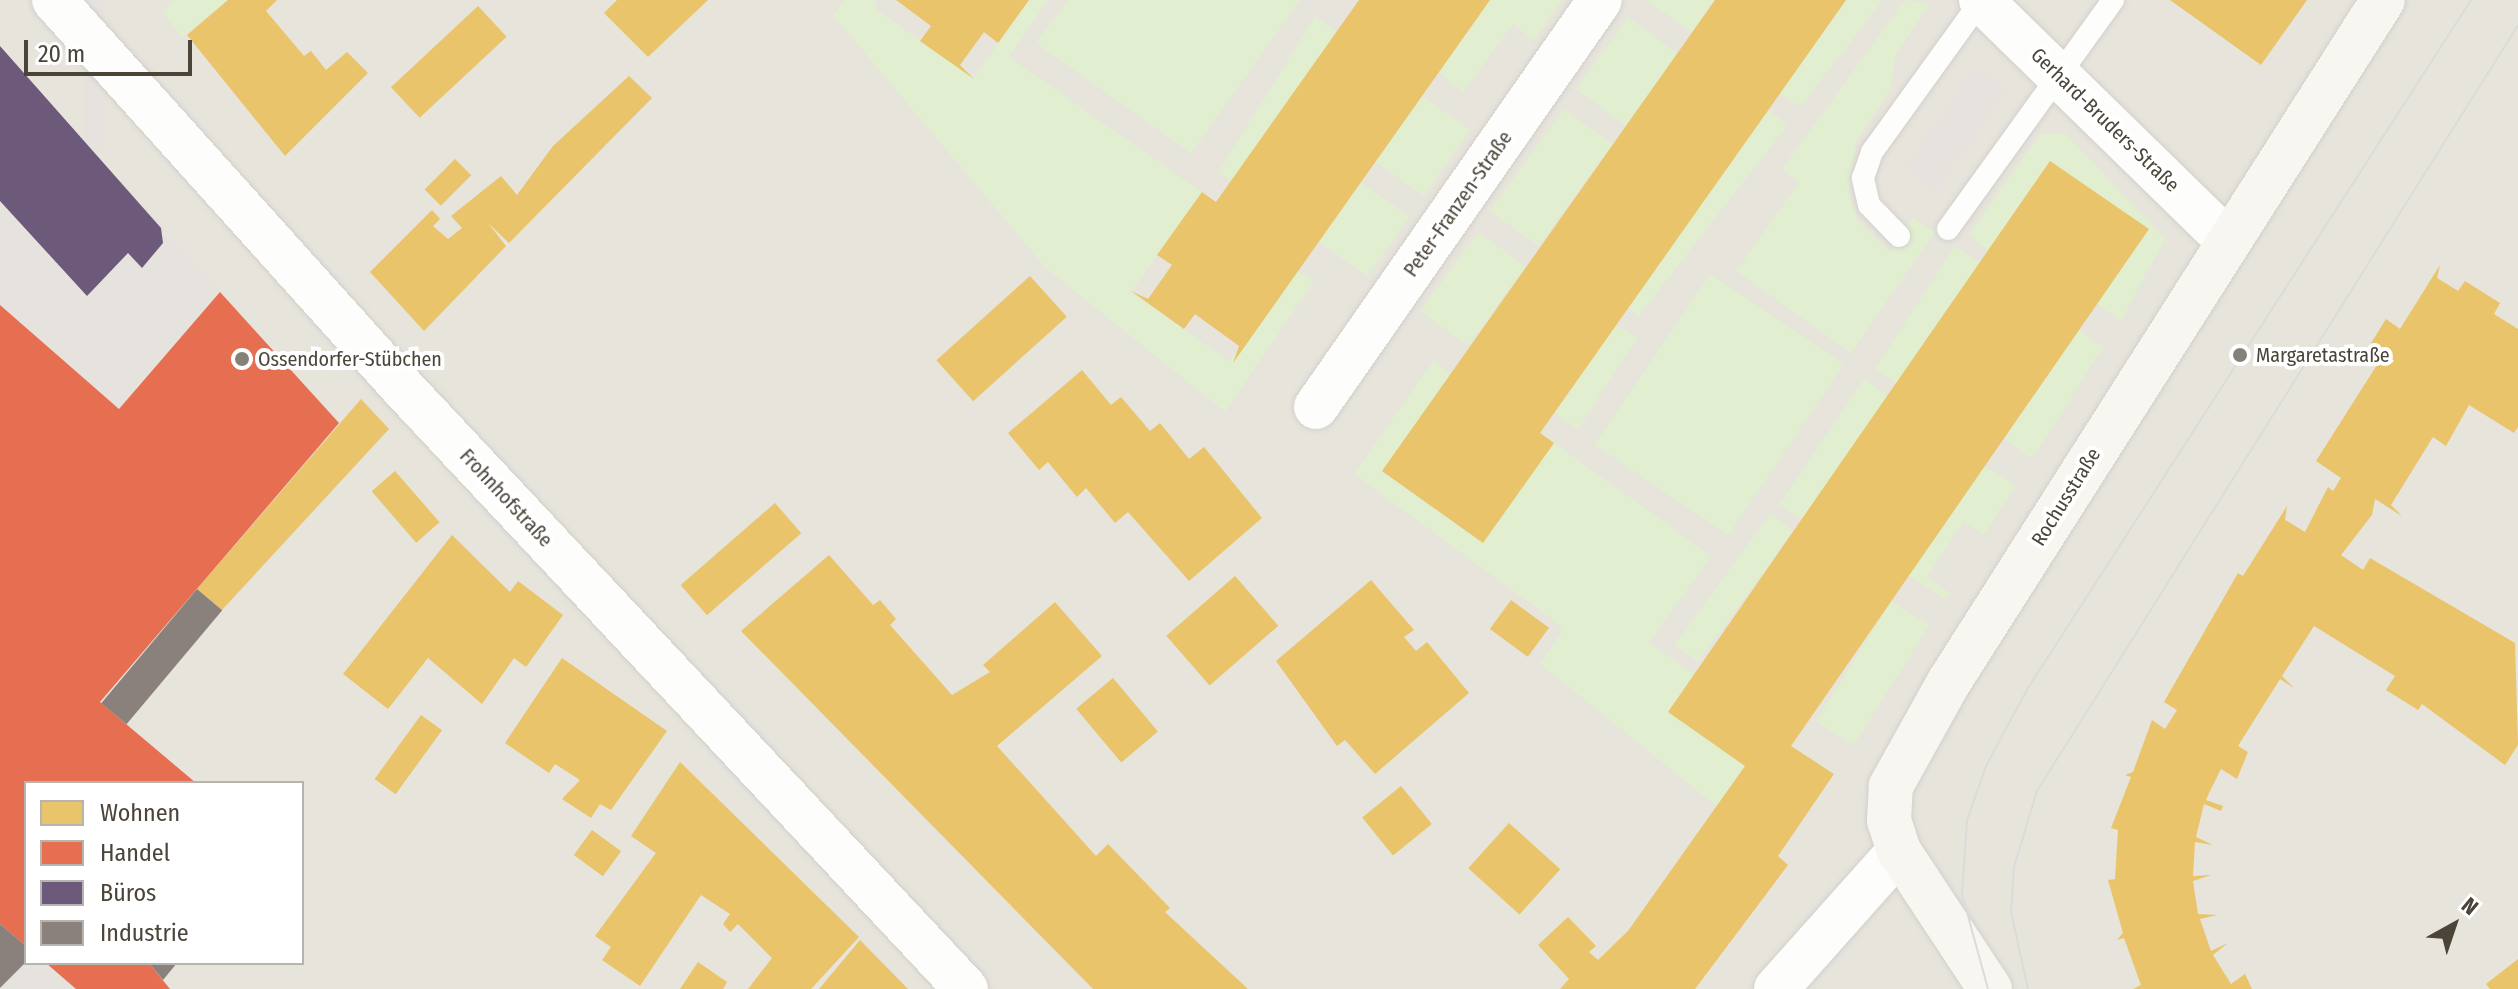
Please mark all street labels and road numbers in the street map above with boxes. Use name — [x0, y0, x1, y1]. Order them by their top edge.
street label: Gerhard-Bruders-Straße — [2026, 43, 2184, 197]
street label: Peter-Franzen-Straße — [1399, 127, 1517, 281]
street label: Frohnhofstraße — [455, 444, 557, 552]
street label: Rochusstraße — [2026, 444, 2106, 550]

